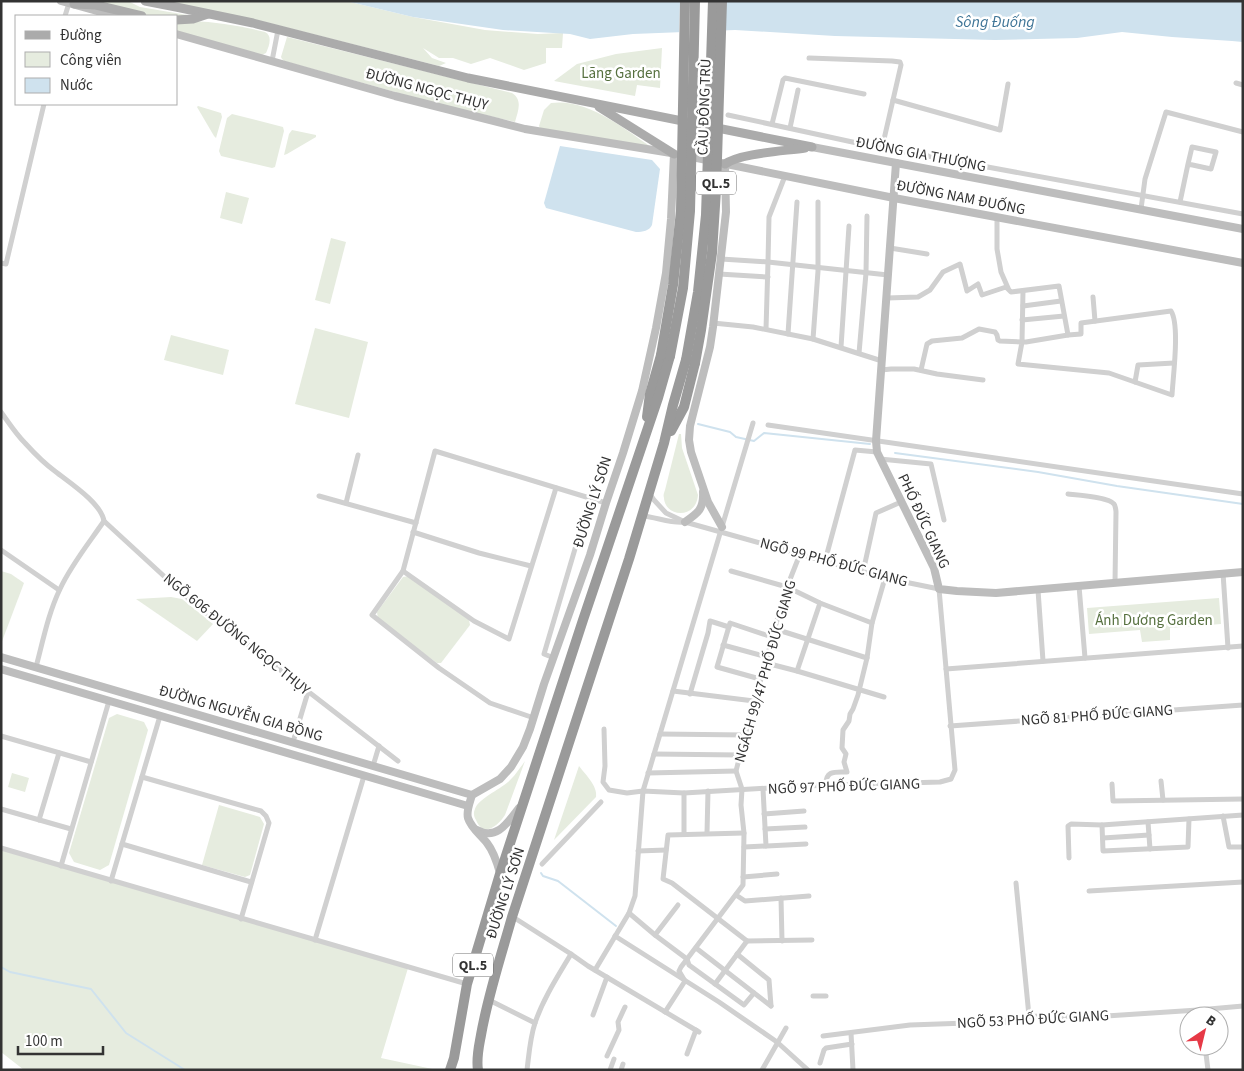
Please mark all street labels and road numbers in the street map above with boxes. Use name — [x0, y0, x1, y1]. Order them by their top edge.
street label: CẦU ĐÔNG TRÙ — [692, 58, 717, 156]
street label: ĐƯỜNG NGỌC THỤY — [363, 63, 491, 116]
street label: ĐƯỜNG GIA THƯỢNG — [854, 132, 988, 177]
road number: QL.5 — [696, 172, 736, 194]
street label: ĐƯỜNG NAM ĐUỐNG — [894, 175, 1027, 220]
street label: ĐƯỜNG LÝ SƠN — [568, 454, 617, 551]
street label: PHỐ ĐỨC GIANG — [892, 470, 955, 572]
street label: NGÕ 99 PHỐ ĐỨC GIANG — [758, 533, 910, 592]
street label: NGÕ 606 ĐƯỜNG NGỌC THỤY — [159, 568, 315, 701]
street label: NGÁCH 99/47 PHỐ ĐỨC GIANG — [729, 577, 802, 765]
street label: ĐƯỜNG NGUYỄN GIA BỒNG — [156, 680, 325, 747]
street label: NGÕ 81 PHỐ ĐỨC GIANG — [1020, 700, 1174, 731]
street label: NGÕ 97 PHỐ ĐỨC GIANG — [768, 773, 921, 800]
street label: ĐƯỜNG LÝ SƠN — [481, 845, 530, 942]
road number: QL.5 — [453, 954, 493, 976]
street label: NGÕ 53 PHỐ ĐỨC GIANG — [956, 1005, 1110, 1034]

